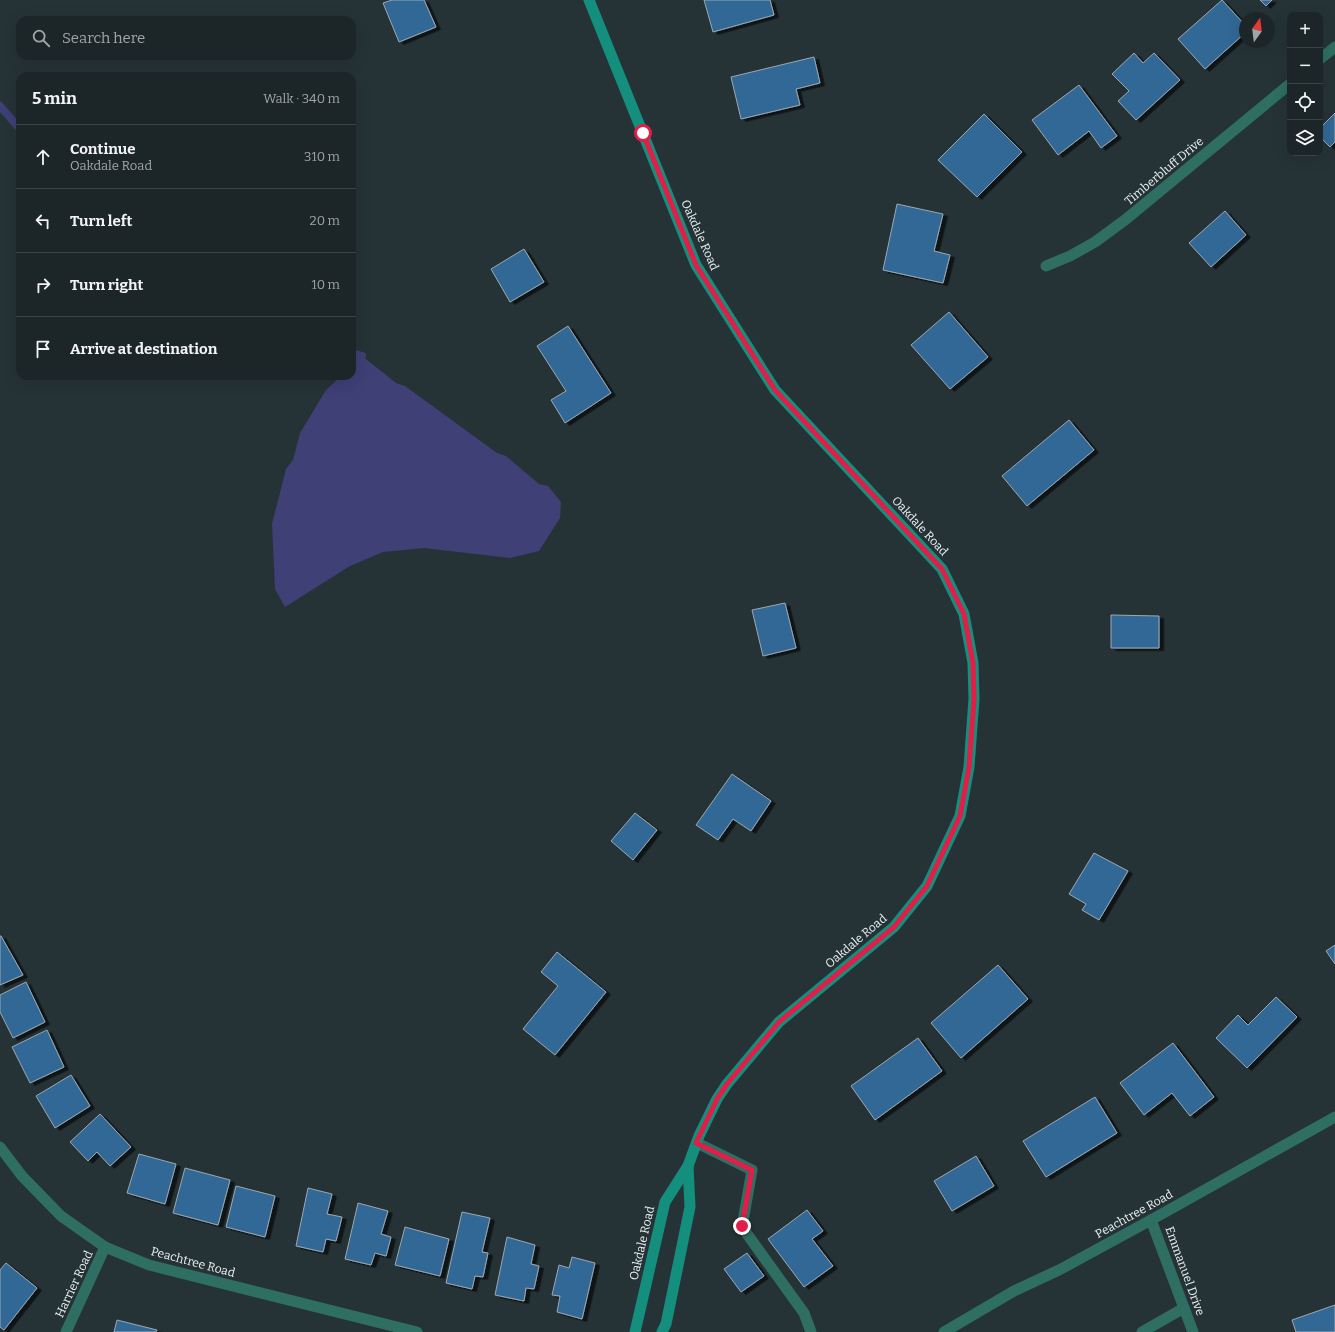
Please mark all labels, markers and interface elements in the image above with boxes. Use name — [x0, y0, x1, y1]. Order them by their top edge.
north arrow — [1239, 12, 1275, 48]
map controls — [1287, 12, 1323, 156]
button: + — [1287, 12, 1323, 48]
search box — [16, 16, 356, 60]
icon: search — [30, 27, 52, 49]
text: Search here — [62, 29, 145, 47]
button: − — [1287, 48, 1323, 84]
button: locate — [1287, 84, 1323, 120]
text: 5 min — [32, 88, 77, 109]
text: Walk · 340 m — [263, 91, 340, 106]
button: layers — [1287, 120, 1323, 156]
route start — [634, 124, 652, 142]
street label: Timberbluff Drive — [1122, 134, 1206, 208]
text: Continue — [70, 140, 136, 158]
icon: ahead — [32, 146, 54, 168]
text: 310 m — [304, 149, 340, 164]
text: Oakdale Road — [70, 158, 152, 173]
street label: Oakdale Road — [678, 198, 722, 272]
icon: left — [32, 210, 54, 232]
text: Turn left — [70, 212, 132, 230]
text: 20 m — [310, 213, 340, 228]
icon: right — [32, 274, 54, 296]
text: Turn right — [70, 276, 143, 294]
text: 10 m — [311, 277, 340, 292]
icon: arrive — [32, 338, 54, 360]
text: Arrive at destination — [70, 340, 217, 358]
street label: Oakdale Road — [889, 494, 951, 558]
street label: Oakdale Road — [822, 911, 890, 971]
street label: Peachtree Road — [1093, 1187, 1175, 1241]
street label: Oakdale Road — [627, 1204, 657, 1282]
route end — [733, 1217, 751, 1235]
street label: Emmanuel Drive — [1162, 1225, 1208, 1317]
street label: Peachtree Road — [149, 1244, 237, 1280]
street label: Harrier Road — [52, 1248, 96, 1320]

